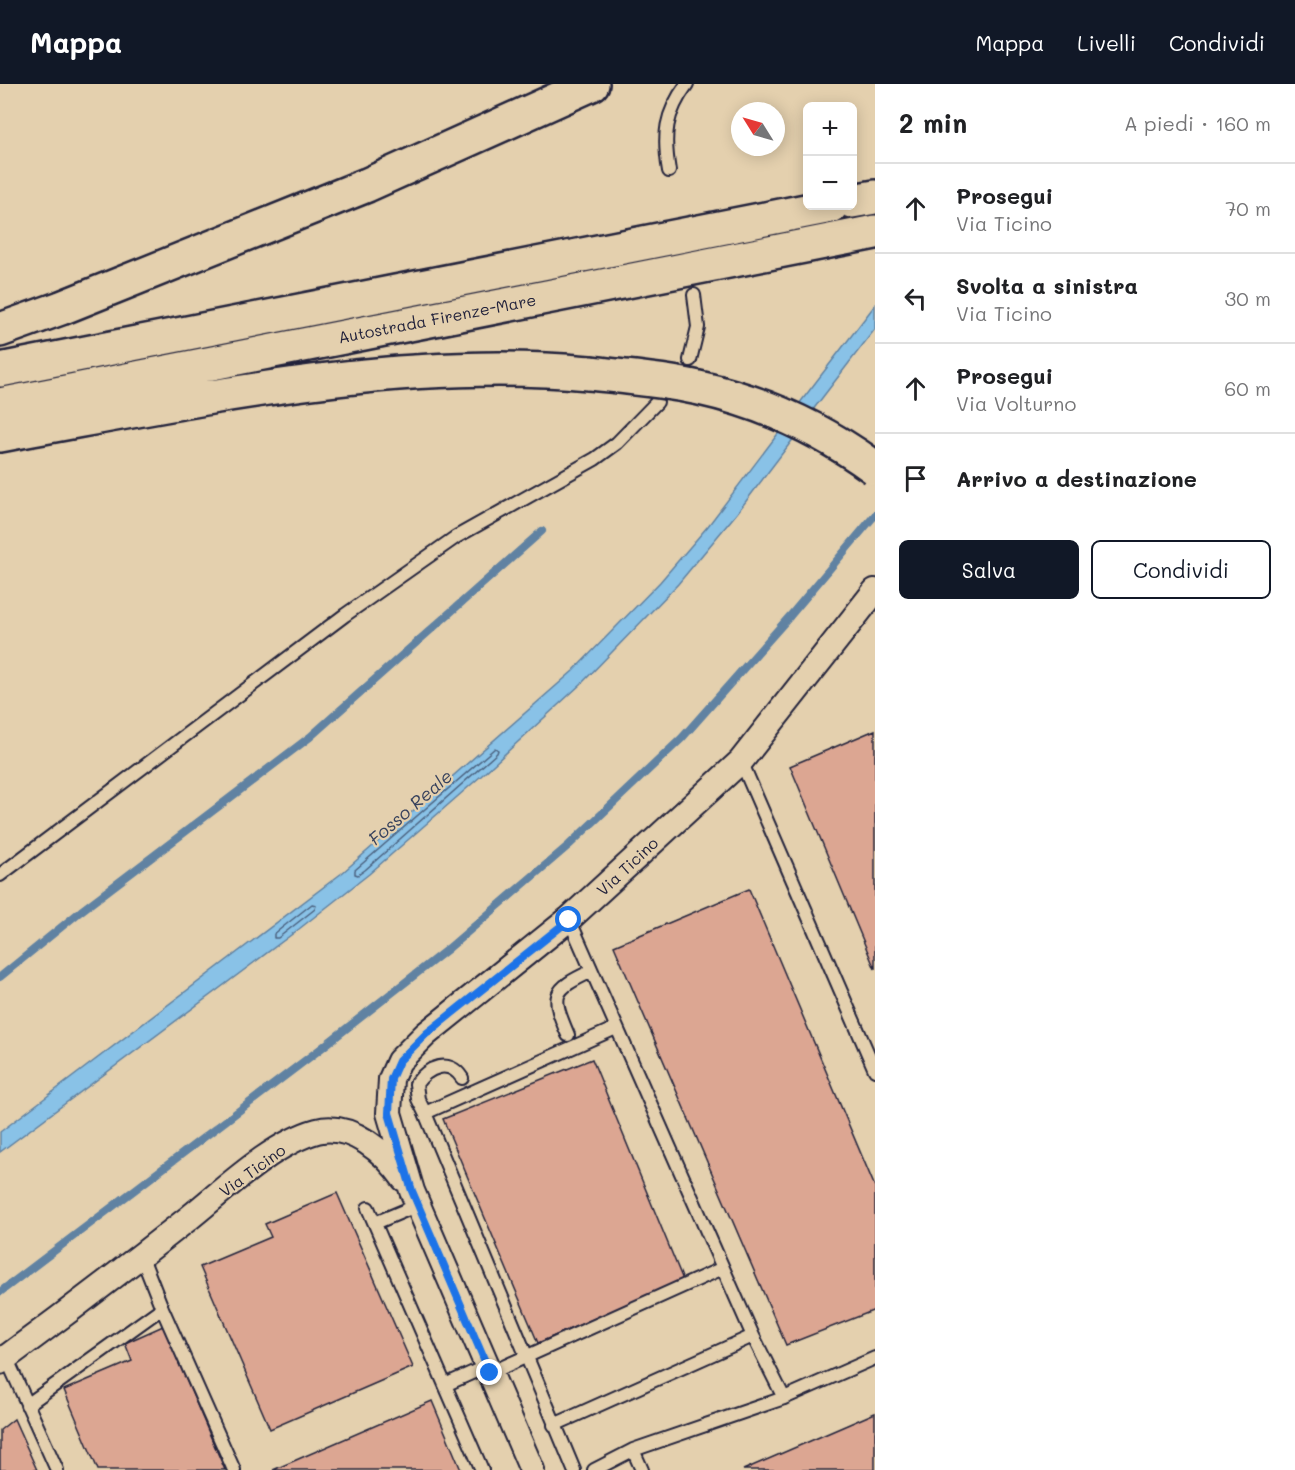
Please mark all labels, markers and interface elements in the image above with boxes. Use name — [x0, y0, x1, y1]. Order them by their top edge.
text: Mappa — [30, 24, 122, 60]
text: Mappa — [976, 29, 1044, 56]
text: Livelli — [1077, 29, 1136, 56]
text: Condividi — [1169, 29, 1265, 56]
north arrow — [731, 102, 785, 156]
map controls — [803, 102, 857, 210]
button: + — [803, 102, 857, 156]
text: 2 min — [899, 106, 967, 140]
text: A piedi · 160 m — [1124, 110, 1271, 136]
button: − — [803, 156, 857, 210]
text: Prosegui — [956, 181, 1053, 210]
icon: ahead — [899, 192, 932, 225]
text: 70 m — [1225, 195, 1271, 221]
text: Via Ticino — [956, 210, 1052, 236]
text: Svolta a sinistra — [956, 271, 1138, 300]
icon: left — [899, 282, 932, 315]
text: 30 m — [1225, 285, 1271, 311]
street label: Autostrada Firenze-Mare — [336, 288, 538, 348]
text: Via Ticino — [956, 300, 1052, 326]
text: Prosegui — [956, 361, 1053, 390]
icon: ahead — [899, 372, 932, 405]
text: 60 m — [1224, 375, 1271, 401]
text: Via Volturno — [956, 390, 1076, 416]
icon: arrive — [899, 462, 932, 495]
text: Arrivo a destinazione — [956, 464, 1197, 493]
button: Salva — [899, 540, 1079, 599]
button: Condividi — [1091, 540, 1271, 599]
water label: Fosso Reale — [363, 764, 457, 850]
street label: Via Ticino — [592, 832, 662, 900]
route start — [555, 906, 581, 932]
street label: Via Ticino — [215, 1139, 289, 1201]
route end — [476, 1359, 502, 1385]

